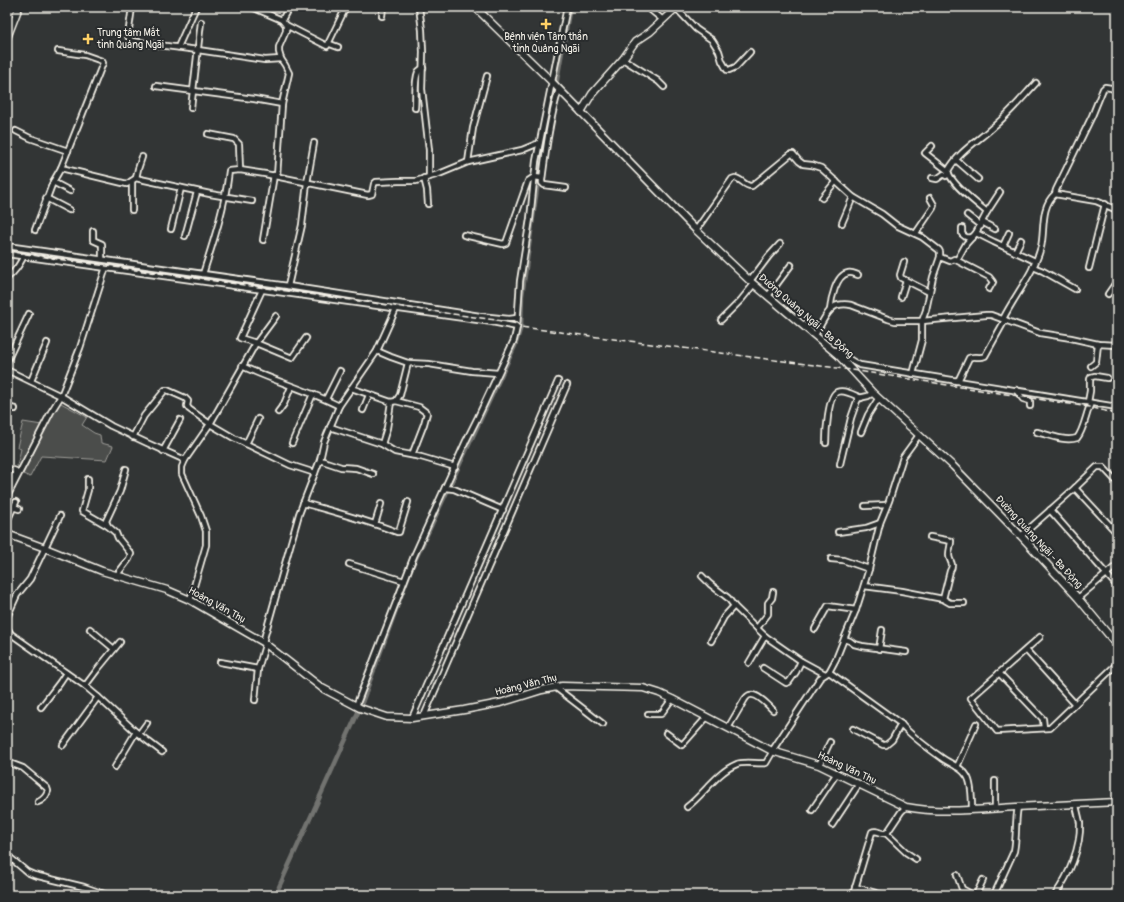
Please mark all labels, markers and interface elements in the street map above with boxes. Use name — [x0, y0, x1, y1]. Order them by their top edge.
marker: Bệnh viện Tâm thần tỉnh Quảng Ngãi — [540, 18, 552, 30]
place label: Trung tâm Mắt tỉnh Quảng Ngãi — [96, 26, 164, 51]
place label: Bệnh viện Tâm thần tỉnh Quảng Ngãi — [504, 29, 588, 55]
marker: Trung tâm Mắt tỉnh Quảng Ngãi — [82, 33, 94, 45]
street label: Đường Quảng Ngãi - Ba Động — [756, 271, 856, 361]
street label: Đường Quảng Ngãi - Ba Động — [993, 493, 1085, 591]
street label: Hoàng Văn Thụ — [186, 584, 248, 626]
street label: Hoàng Văn Thụ — [494, 672, 558, 698]
street label: Hoàng Văn Thụ — [816, 749, 878, 787]

